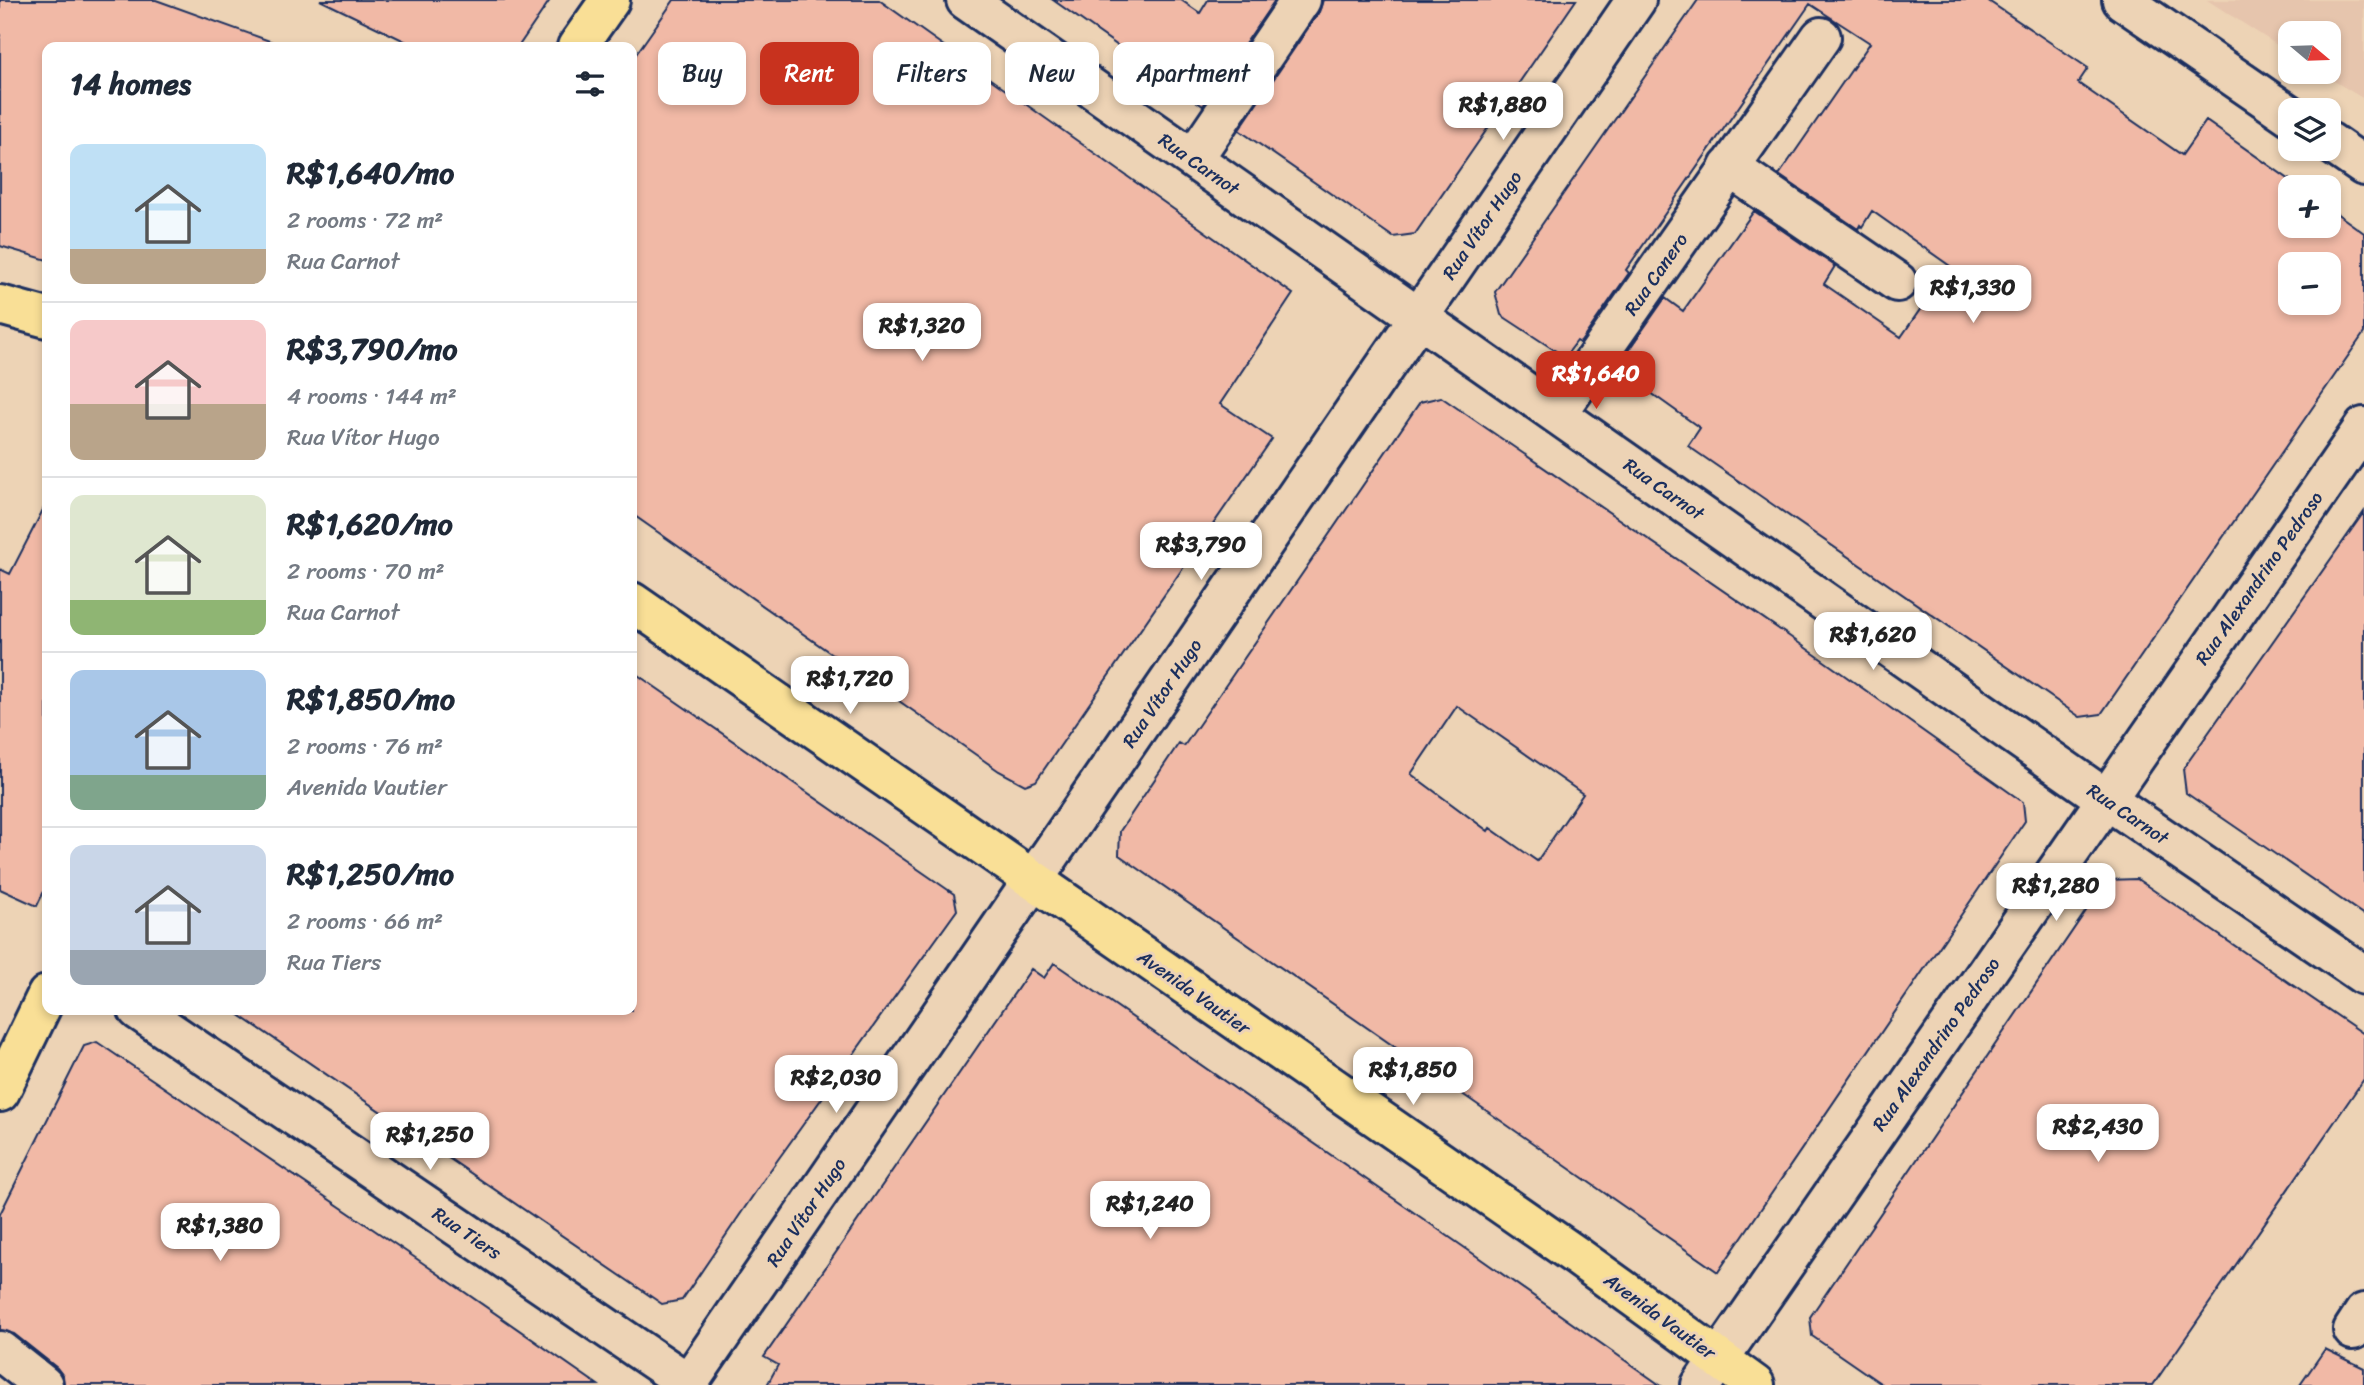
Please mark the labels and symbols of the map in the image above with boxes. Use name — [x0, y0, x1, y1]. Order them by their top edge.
north arrow — [2278, 21, 2342, 84]
pin: R$1,880 — [1438, 82, 1568, 142]
street label: Rua Carnot — [1151, 124, 1248, 205]
street label: Rua Vítor Hugo — [1433, 163, 1531, 286]
street label: Rua Canero — [1615, 225, 1697, 322]
pin: R$1,330 — [1908, 266, 2038, 325]
pin: R$1,320 — [857, 304, 987, 363]
pin: R$1,640 — [1531, 352, 1661, 411]
street label: Rua Carnot — [1616, 449, 1713, 530]
street label: Rua Alexandrino Pedroso — [2186, 484, 2332, 672]
pin: R$3,790 — [1136, 522, 1266, 582]
pin: R$1,620 — [1808, 612, 1938, 672]
street label: Rua Vítor Hugo — [1113, 631, 1211, 754]
pin: R$1,720 — [785, 656, 915, 716]
street label: Rua Carnot — [2080, 774, 2177, 854]
pin: R$1,280 — [1991, 864, 2121, 923]
street label: Avenida Vautier — [1130, 940, 1258, 1044]
street label: Rua Alexandrino Pedroso — [1863, 950, 2009, 1138]
pin: R$1,850 — [1348, 1048, 1478, 1107]
pin: R$2,030 — [771, 1056, 901, 1115]
pin: R$2,430 — [2033, 1104, 2163, 1164]
pin: R$1,250 — [365, 1112, 495, 1172]
street label: Rua Vítor Hugo — [757, 1150, 855, 1273]
pin: R$1,240 — [1085, 1182, 1215, 1241]
street label: Rua Tiers — [426, 1198, 509, 1269]
pin: R$1,380 — [155, 1204, 285, 1263]
street label: Avenida Vautier — [1596, 1263, 1724, 1369]

